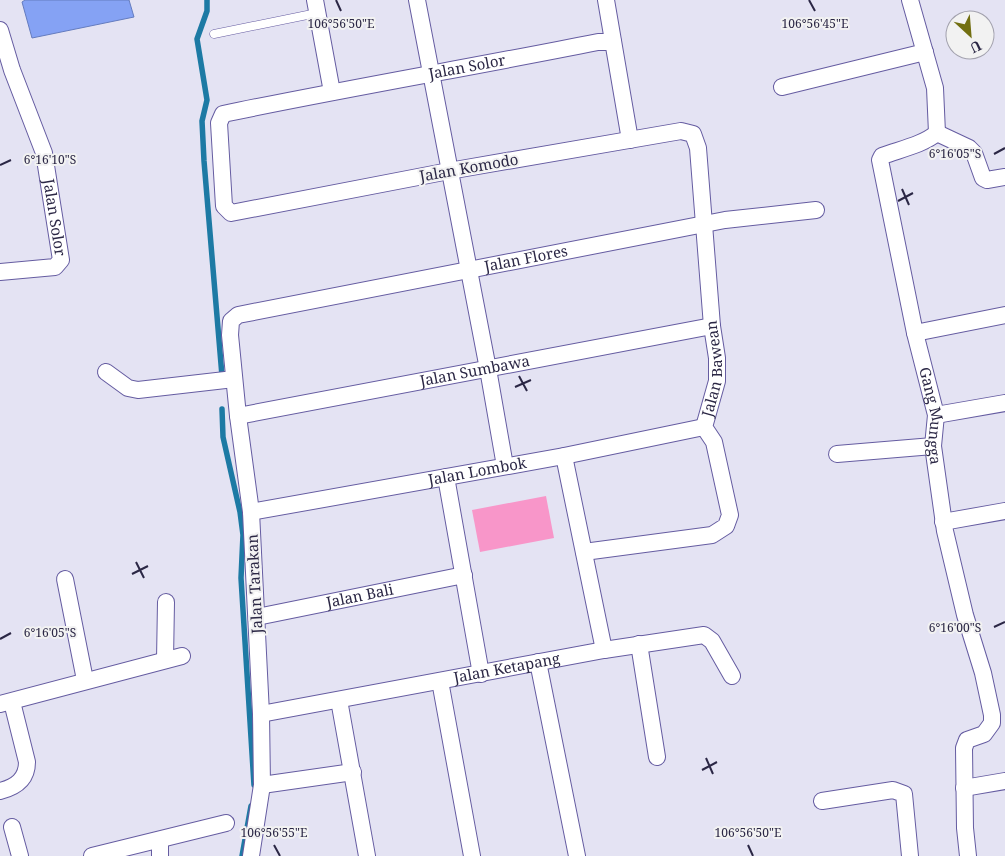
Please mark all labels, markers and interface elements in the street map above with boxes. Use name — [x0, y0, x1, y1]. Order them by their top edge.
north arrow — [945, 10, 995, 60]
text: 106°56'50"E — [308, 15, 374, 32]
text: 106°56'45"E — [782, 15, 848, 32]
text: U — [967, 36, 985, 58]
street label: Jalan Solor — [426, 49, 507, 83]
text: 6°16'05"S — [929, 145, 981, 162]
street label: Jalan Komodo — [417, 148, 520, 186]
text: 6°16'10"S — [24, 151, 76, 168]
street label: Jalan Solor — [39, 176, 71, 257]
street label: Jalan Flores — [481, 240, 569, 276]
street label: Jalan Bawean — [696, 319, 726, 420]
street label: Jalan Sumbawa — [417, 350, 531, 390]
street label: Gang Mungga — [915, 365, 948, 466]
street label: Jalan Lombok — [426, 452, 528, 489]
street label: Jalan Tarakan — [241, 533, 267, 635]
street label: Jalan Bali — [323, 579, 395, 612]
text: 6°16'00"S — [929, 619, 981, 636]
text: 6°16'05"S — [24, 624, 76, 641]
street label: Jalan Ketapang — [451, 647, 561, 687]
text: 106°56'55"E — [241, 824, 307, 841]
text: 106°56'50"E — [715, 824, 781, 841]

